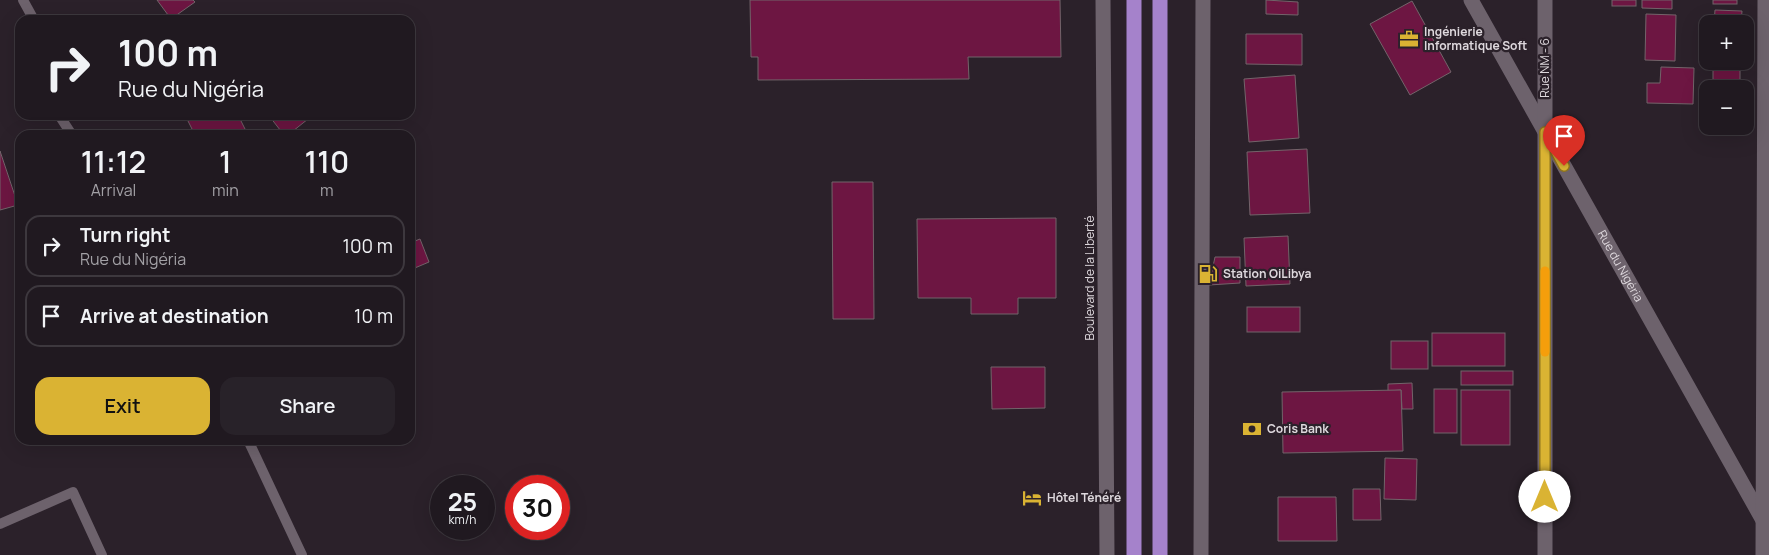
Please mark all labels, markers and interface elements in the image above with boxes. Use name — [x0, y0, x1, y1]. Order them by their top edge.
map controls — [1699, 15, 1754, 135]
button: + — [1699, 15, 1754, 70]
place label: Ingénierie Informatique Soft — [1424, 23, 1527, 54]
office icon: Ingénierie Informatique Soft — [1398, 28, 1420, 50]
text: 100 m — [118, 29, 218, 77]
icon: right — [35, 35, 100, 100]
street label: Rue NM - 6 — [1536, 38, 1553, 98]
text: Rue du Nigéria — [118, 74, 264, 104]
button: − — [1699, 80, 1754, 135]
pin — [1543, 115, 1585, 166]
icon: arrive — [1550, 122, 1578, 150]
text: 11:12 — [81, 141, 146, 182]
text: 1 — [219, 141, 232, 182]
text: 110 — [305, 141, 349, 182]
text: Arrival — [91, 179, 136, 201]
text: min — [212, 179, 239, 201]
text: m — [320, 179, 334, 201]
street label: Boulevard de la Liberté — [1081, 216, 1098, 340]
text: Turn right — [80, 222, 170, 248]
street label: Rue du Nigéria — [1594, 227, 1648, 305]
icon: right — [37, 232, 65, 260]
text: 100 m — [342, 233, 393, 259]
text: Rue du Nigéria — [80, 248, 186, 270]
fuel station icon: Station OiLibya — [1197, 263, 1219, 285]
place label: Station OiLibya — [1223, 265, 1311, 282]
icon: arrive — [37, 302, 65, 330]
text: Arrive at destination — [80, 303, 269, 329]
text: 10 m — [354, 303, 393, 329]
button: Exit — [35, 377, 210, 435]
button: Share — [220, 377, 395, 435]
bank icon: Coris Bank — [1241, 418, 1263, 440]
place label: Coris Bank — [1267, 420, 1329, 437]
position arrow — [1518, 470, 1570, 522]
speed limit sign: 30 — [505, 475, 570, 540]
text: 25 — [448, 484, 477, 519]
hotel icon: Hôtel Ténéré — [1021, 487, 1043, 509]
place label: Hôtel Ténéré — [1047, 489, 1121, 506]
text: km/h — [449, 511, 476, 528]

